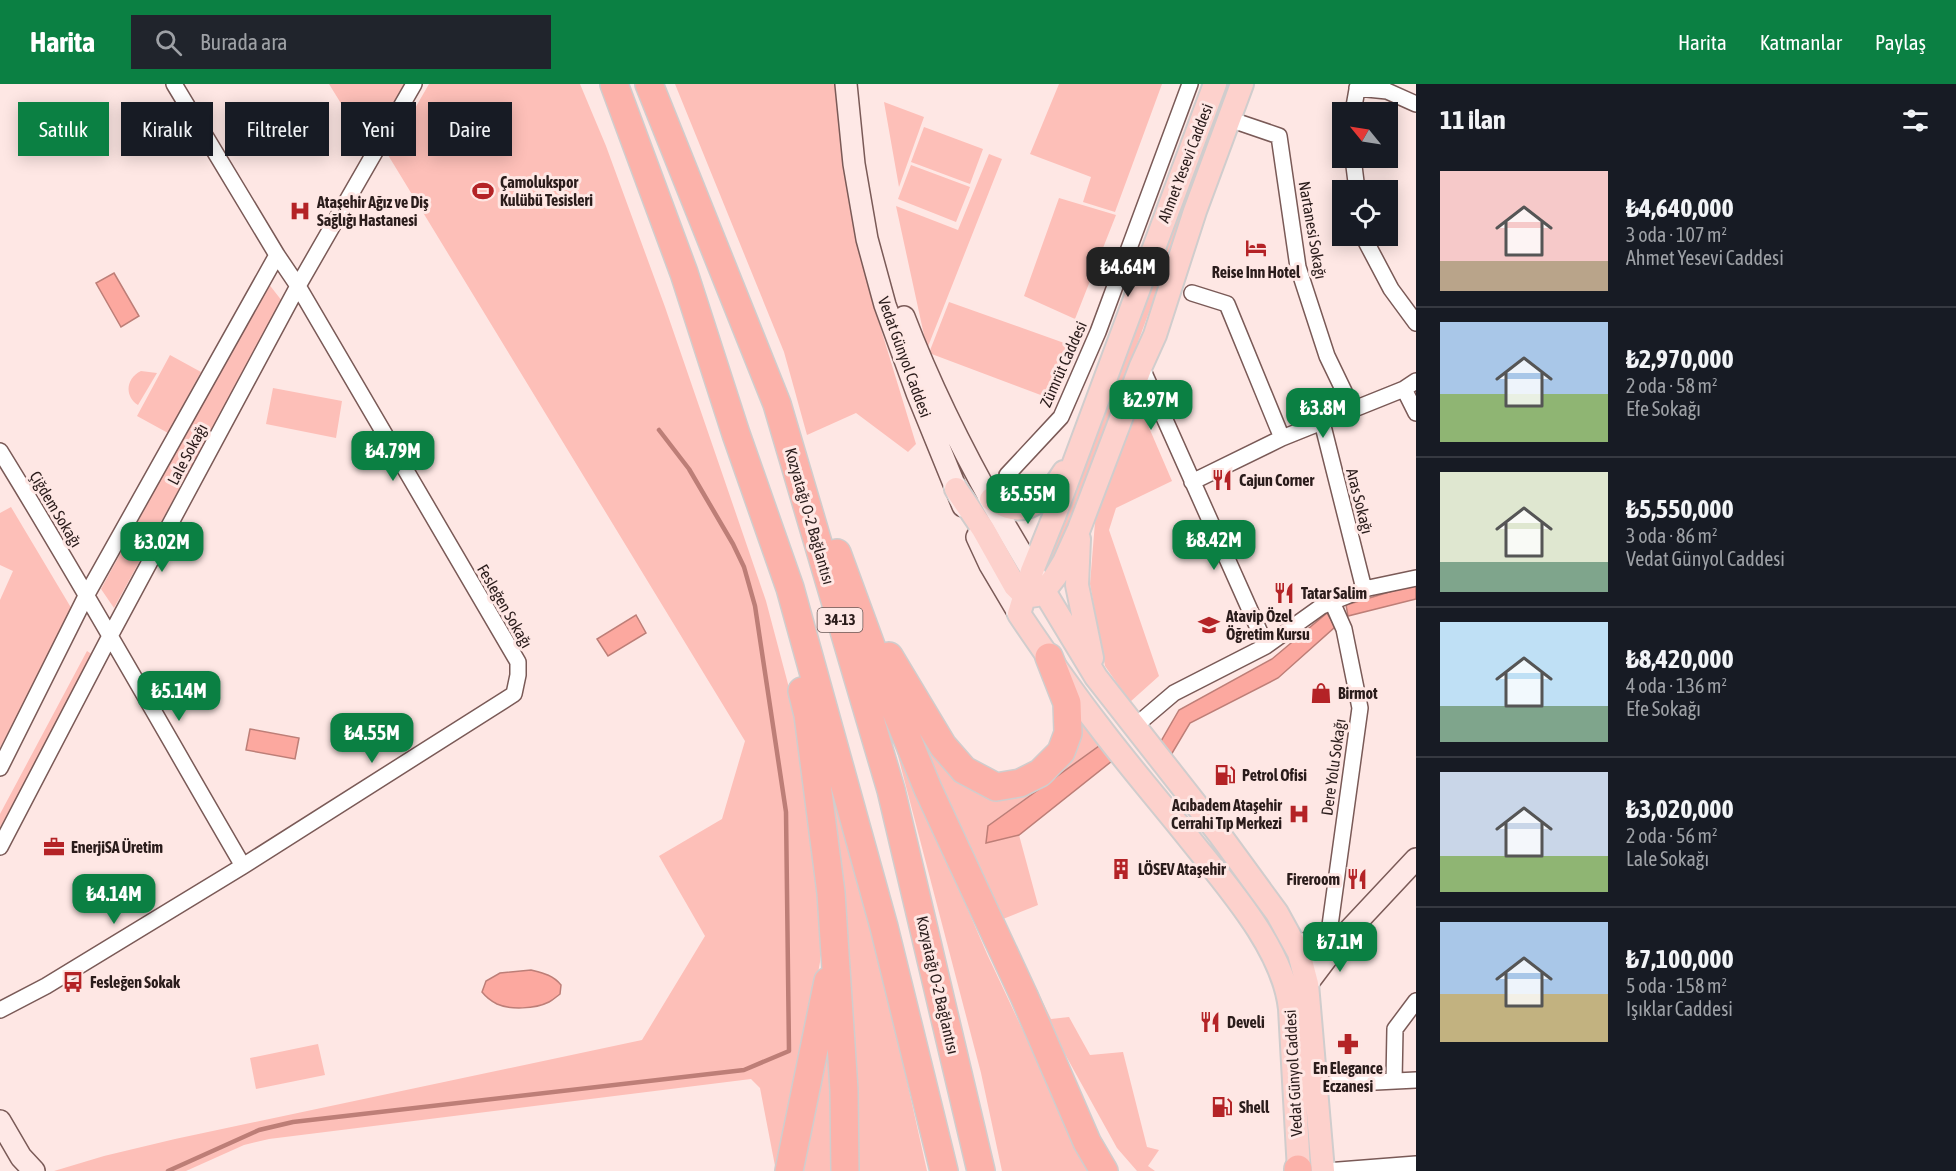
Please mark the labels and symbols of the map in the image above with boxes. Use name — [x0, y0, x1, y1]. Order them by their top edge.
street label: Ahmet Yesevi Caddesi — [1154, 101, 1216, 225]
north arrow — [1332, 102, 1398, 168]
place label: Çamolukspor Kulübü Tesisleri — [500, 173, 593, 209]
sports icon: Çamolukspor Kulübü Tesisleri — [471, 179, 495, 203]
street label: Nartanesi Sokağı — [1295, 180, 1330, 281]
place label: Ataşehir Ağız ve Diş Sağlığı Hastanesi — [316, 193, 429, 229]
hospital icon: Ataşehir Ağız ve Diş Sağlığı Hastanesi — [288, 199, 312, 223]
hotel icon: Reise Inn Hotel — [1244, 236, 1268, 260]
pin: ₺4.64M — [1079, 247, 1177, 298]
place label: Reise Inn Hotel — [1212, 263, 1301, 281]
street label: Vedat Günyol Caddesi — [874, 294, 935, 420]
street label: Zümrüt Caddesi — [1036, 318, 1090, 410]
pin: ₺2.97M — [1102, 380, 1200, 431]
pin: ₺3.8M — [1281, 388, 1365, 439]
street label: Lale Sokağı — [163, 420, 211, 488]
pin: ₺4.79M — [344, 431, 442, 482]
street label: Kozyatağı O-2 Bağlantısı — [781, 446, 838, 587]
street label: Aras Sokağı — [1342, 466, 1377, 536]
street label: Çiğdem Sokağı — [25, 468, 86, 551]
restaurant icon: Cajun Corner — [1210, 468, 1234, 492]
place label: Cajun Corner — [1239, 471, 1314, 489]
pin: ₺5.55M — [979, 474, 1077, 525]
pin: ₺8.42M — [1165, 520, 1263, 571]
pin: ₺3.02M — [113, 522, 211, 573]
street label: Fesleğen Sokağı — [473, 561, 536, 651]
restaurant icon: Tatar Salim — [1272, 581, 1296, 605]
place label: Tatar Salim — [1301, 584, 1367, 602]
place label: Atavip Özel Öğretim Kursu — [1225, 607, 1310, 643]
road number: 34-13 — [818, 608, 862, 632]
school or university icon: Atavip Özel Öğretim Kursu — [1197, 613, 1221, 637]
pin: ₺5.14M — [130, 671, 228, 722]
shop icon: Birmot — [1309, 681, 1333, 705]
place label: Birmot — [1338, 684, 1378, 702]
pin: ₺4.55M — [323, 713, 421, 764]
street label: Dere Yolu Sokağı — [1317, 717, 1350, 817]
fuel station icon: Petrol Ofisi — [1213, 763, 1237, 787]
place label: Petrol Ofisi — [1242, 766, 1307, 784]
place label: Acıbadem Ataşehir Cerrahi Tıp Merkezi — [1171, 796, 1282, 832]
hospital icon: Acıbadem Ataşehir Cerrahi Tıp Merkezi — [1287, 802, 1311, 826]
office icon: EnerjiSA Üretim — [42, 835, 66, 859]
place label: EnerjiSA Üretim — [71, 838, 163, 856]
building icon: LÖSEV Ataşehir — [1109, 857, 1133, 881]
place label: LÖSEV Ataşehir — [1138, 860, 1226, 878]
restaurant icon: Fireroom — [1345, 867, 1369, 891]
place label: Fireroom — [1287, 870, 1340, 888]
pin: ₺4.14M — [65, 874, 163, 925]
street label: Kozyatağı O-2 Bağlantısı — [912, 914, 963, 1056]
pin: ₺7.1M — [1298, 922, 1382, 973]
bus stop icon: Fesleğen Sokak — [61, 970, 85, 994]
place label: Fesleğen Sokak — [90, 973, 181, 991]
street label: Vedat Günyol Caddesi — [1281, 1009, 1306, 1137]
restaurant icon: Develi — [1198, 1010, 1222, 1034]
place label: Develi — [1227, 1013, 1265, 1031]
pharmacy icon: En Elegance Eczanesi — [1336, 1032, 1360, 1056]
place label: En Elegance Eczanesi — [1313, 1059, 1383, 1095]
fuel station icon: Shell — [1210, 1095, 1234, 1119]
place label: Shell — [1239, 1098, 1270, 1116]

